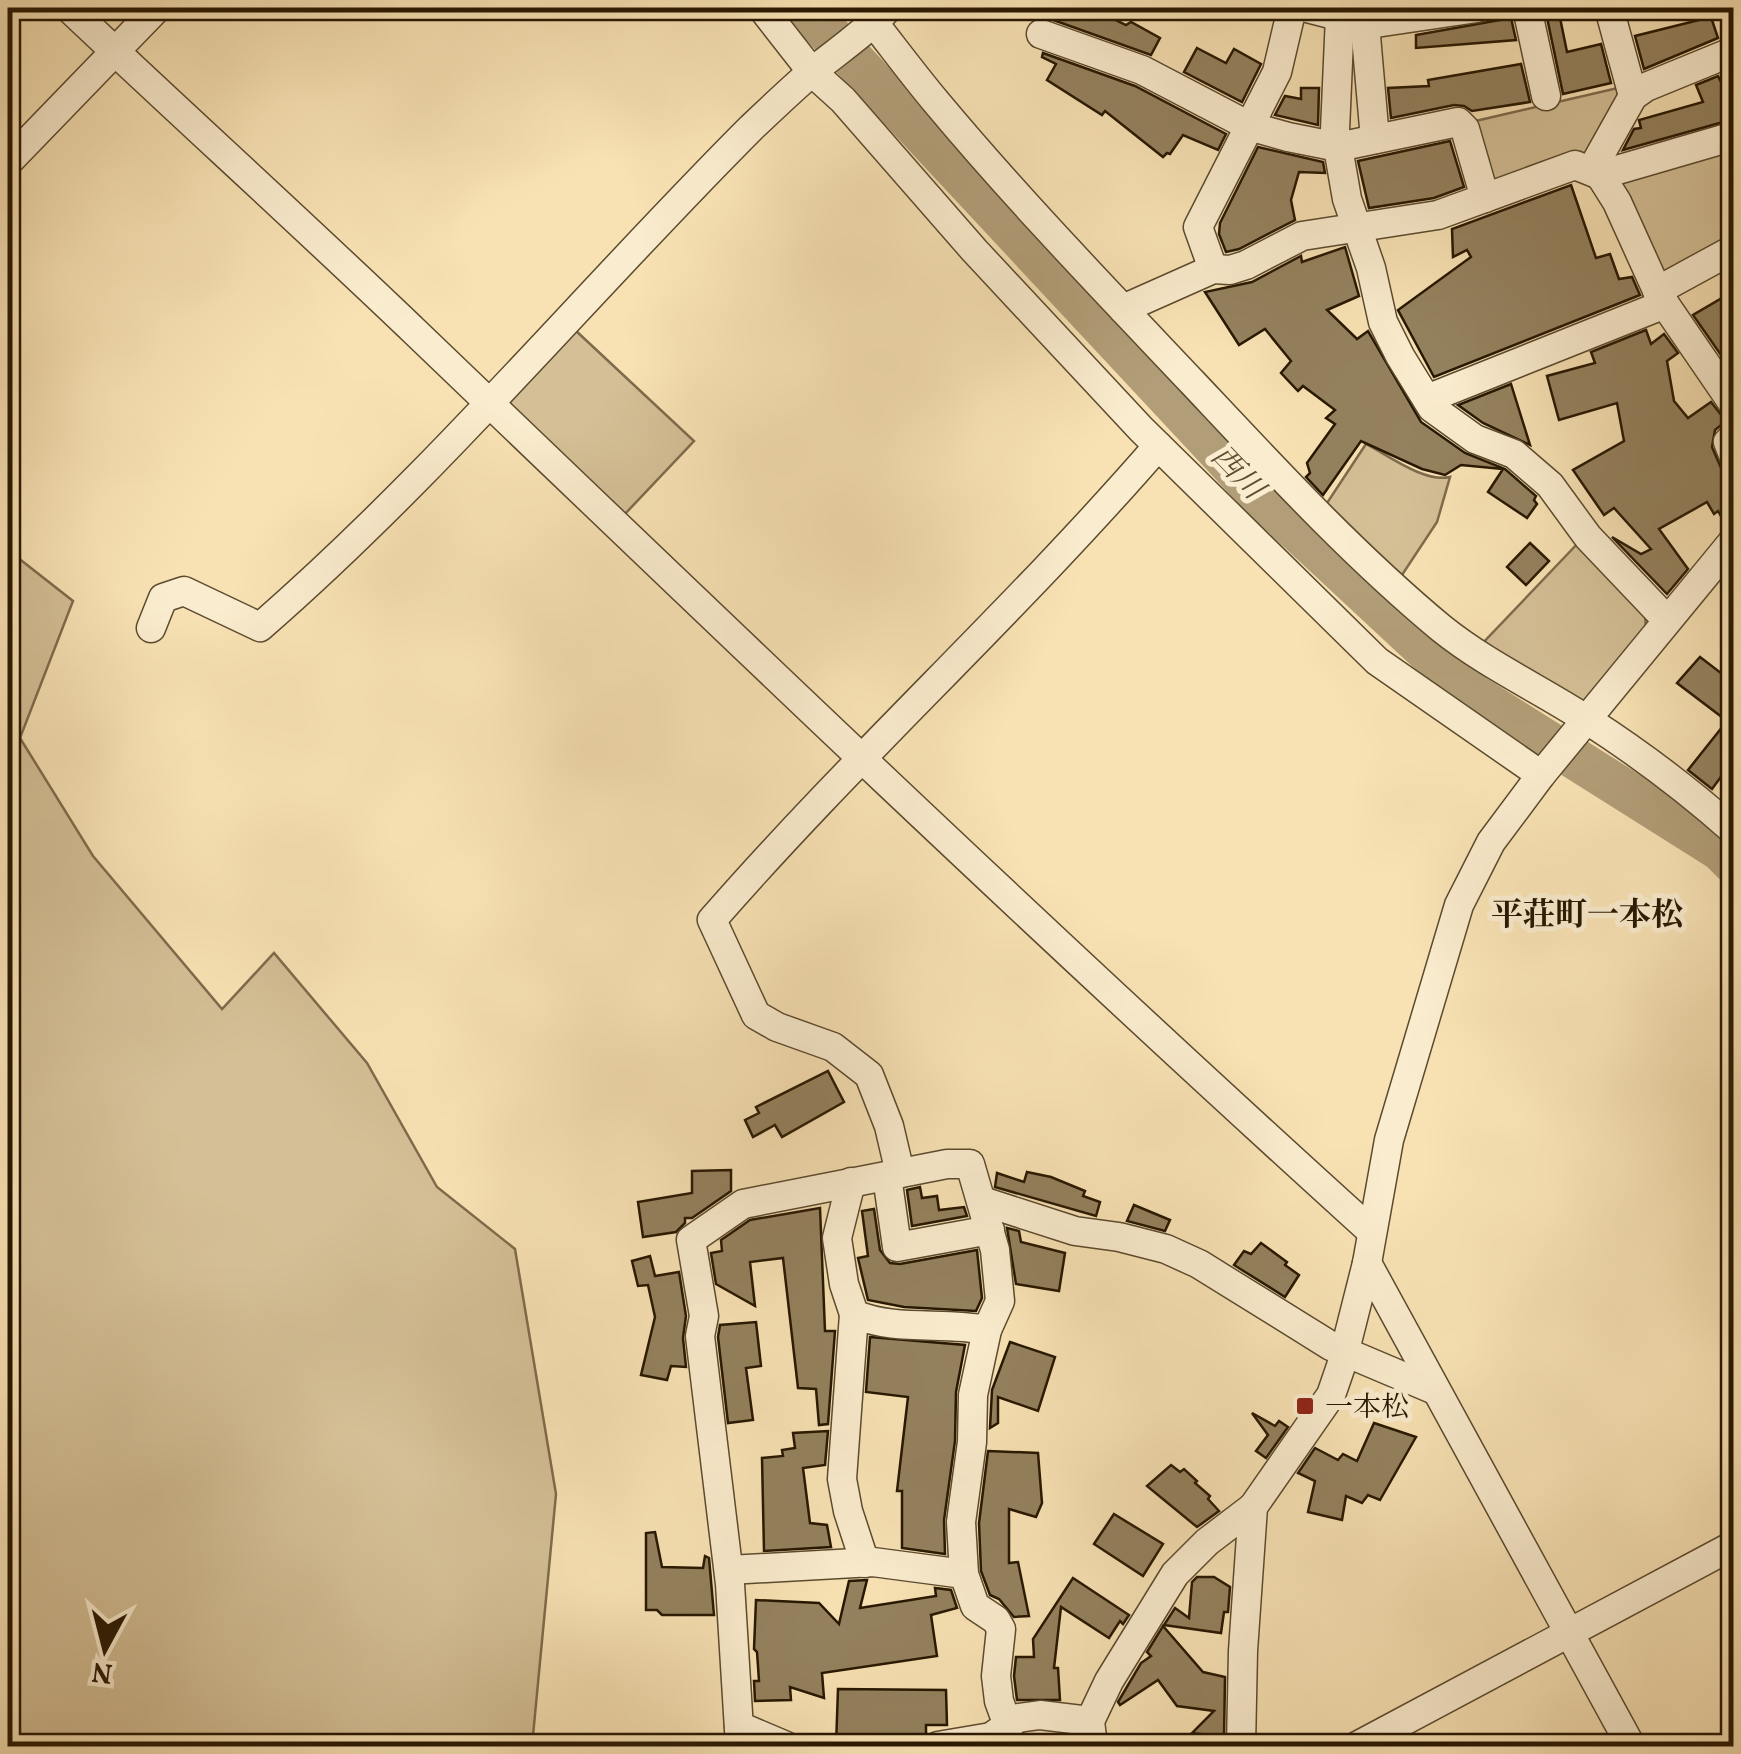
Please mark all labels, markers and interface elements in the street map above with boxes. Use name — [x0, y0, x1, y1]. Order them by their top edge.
water label: 西川 — [1201, 437, 1275, 512]
district label: 平荘町一本松 — [1491, 895, 1683, 939]
place label: 一本松 — [1325, 1389, 1409, 1428]
marker: 一本松 — [1294, 1395, 1316, 1417]
north arrow — [55, 1599, 155, 1699]
text: N — [90, 1651, 115, 1692]

